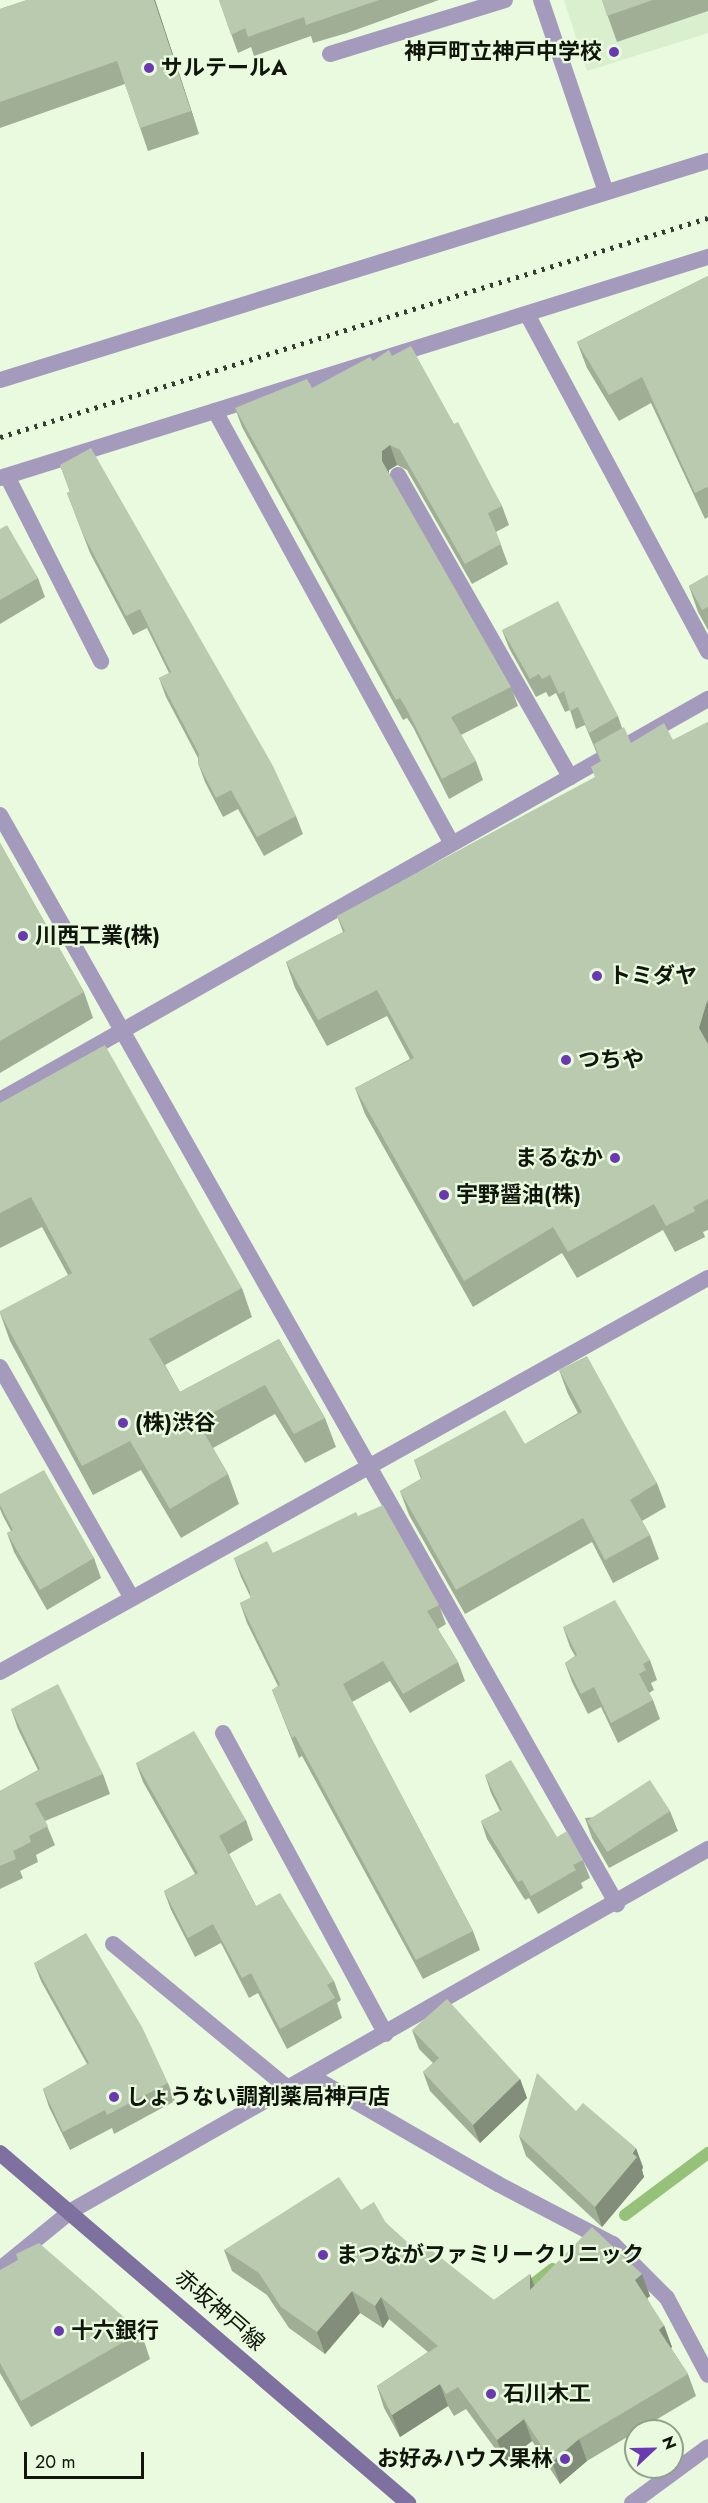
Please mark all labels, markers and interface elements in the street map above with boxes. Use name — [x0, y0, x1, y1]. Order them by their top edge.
place label: 神戸町立神戸中学校 — [404, 39, 602, 65]
marker: 神戸町立神戸中学校 — [607, 45, 621, 59]
place label: サルテールA — [161, 55, 287, 81]
marker: サルテールA — [142, 61, 156, 75]
place label: 川西工業(株) — [35, 923, 160, 949]
marker: 川西工業(株) — [16, 929, 30, 943]
place label: トミダヤ — [609, 963, 697, 989]
marker: トミダヤ — [590, 969, 604, 983]
place label: つちや — [578, 1047, 644, 1073]
marker: つちや — [559, 1053, 573, 1067]
place label: まるなか — [515, 1145, 603, 1171]
marker: まるなか — [608, 1151, 622, 1165]
place label: 宇野醤油(株) — [456, 1182, 581, 1208]
marker: 宇野醤油(株) — [437, 1188, 451, 1202]
place label: (株)渋谷 — [135, 1410, 216, 1436]
marker: (株)渋谷 — [116, 1416, 130, 1430]
place label: しょうない調剤薬局神戸店 — [126, 2084, 390, 2110]
marker: しょうない調剤薬局神戸店 — [107, 2090, 121, 2104]
place label: まつながファミリークリニック — [336, 2242, 644, 2268]
marker: まつながファミリークリニック — [314, 2246, 332, 2264]
street label: 赤坂神戸線 — [170, 2264, 270, 2356]
place label: 十六銀行 — [71, 2318, 159, 2344]
marker: 十六銀行 — [52, 2324, 66, 2338]
place label: 石川木工 — [503, 2381, 591, 2407]
marker: 石川木工 — [484, 2387, 498, 2401]
north arrow — [624, 2419, 684, 2479]
text: N — [656, 2433, 682, 2453]
scale bar — [27, 2440, 147, 2478]
place label: お好みハウス果林 — [377, 2446, 553, 2472]
text: 20 m — [35, 2449, 75, 2475]
marker: お好みハウス果林 — [558, 2452, 572, 2466]

